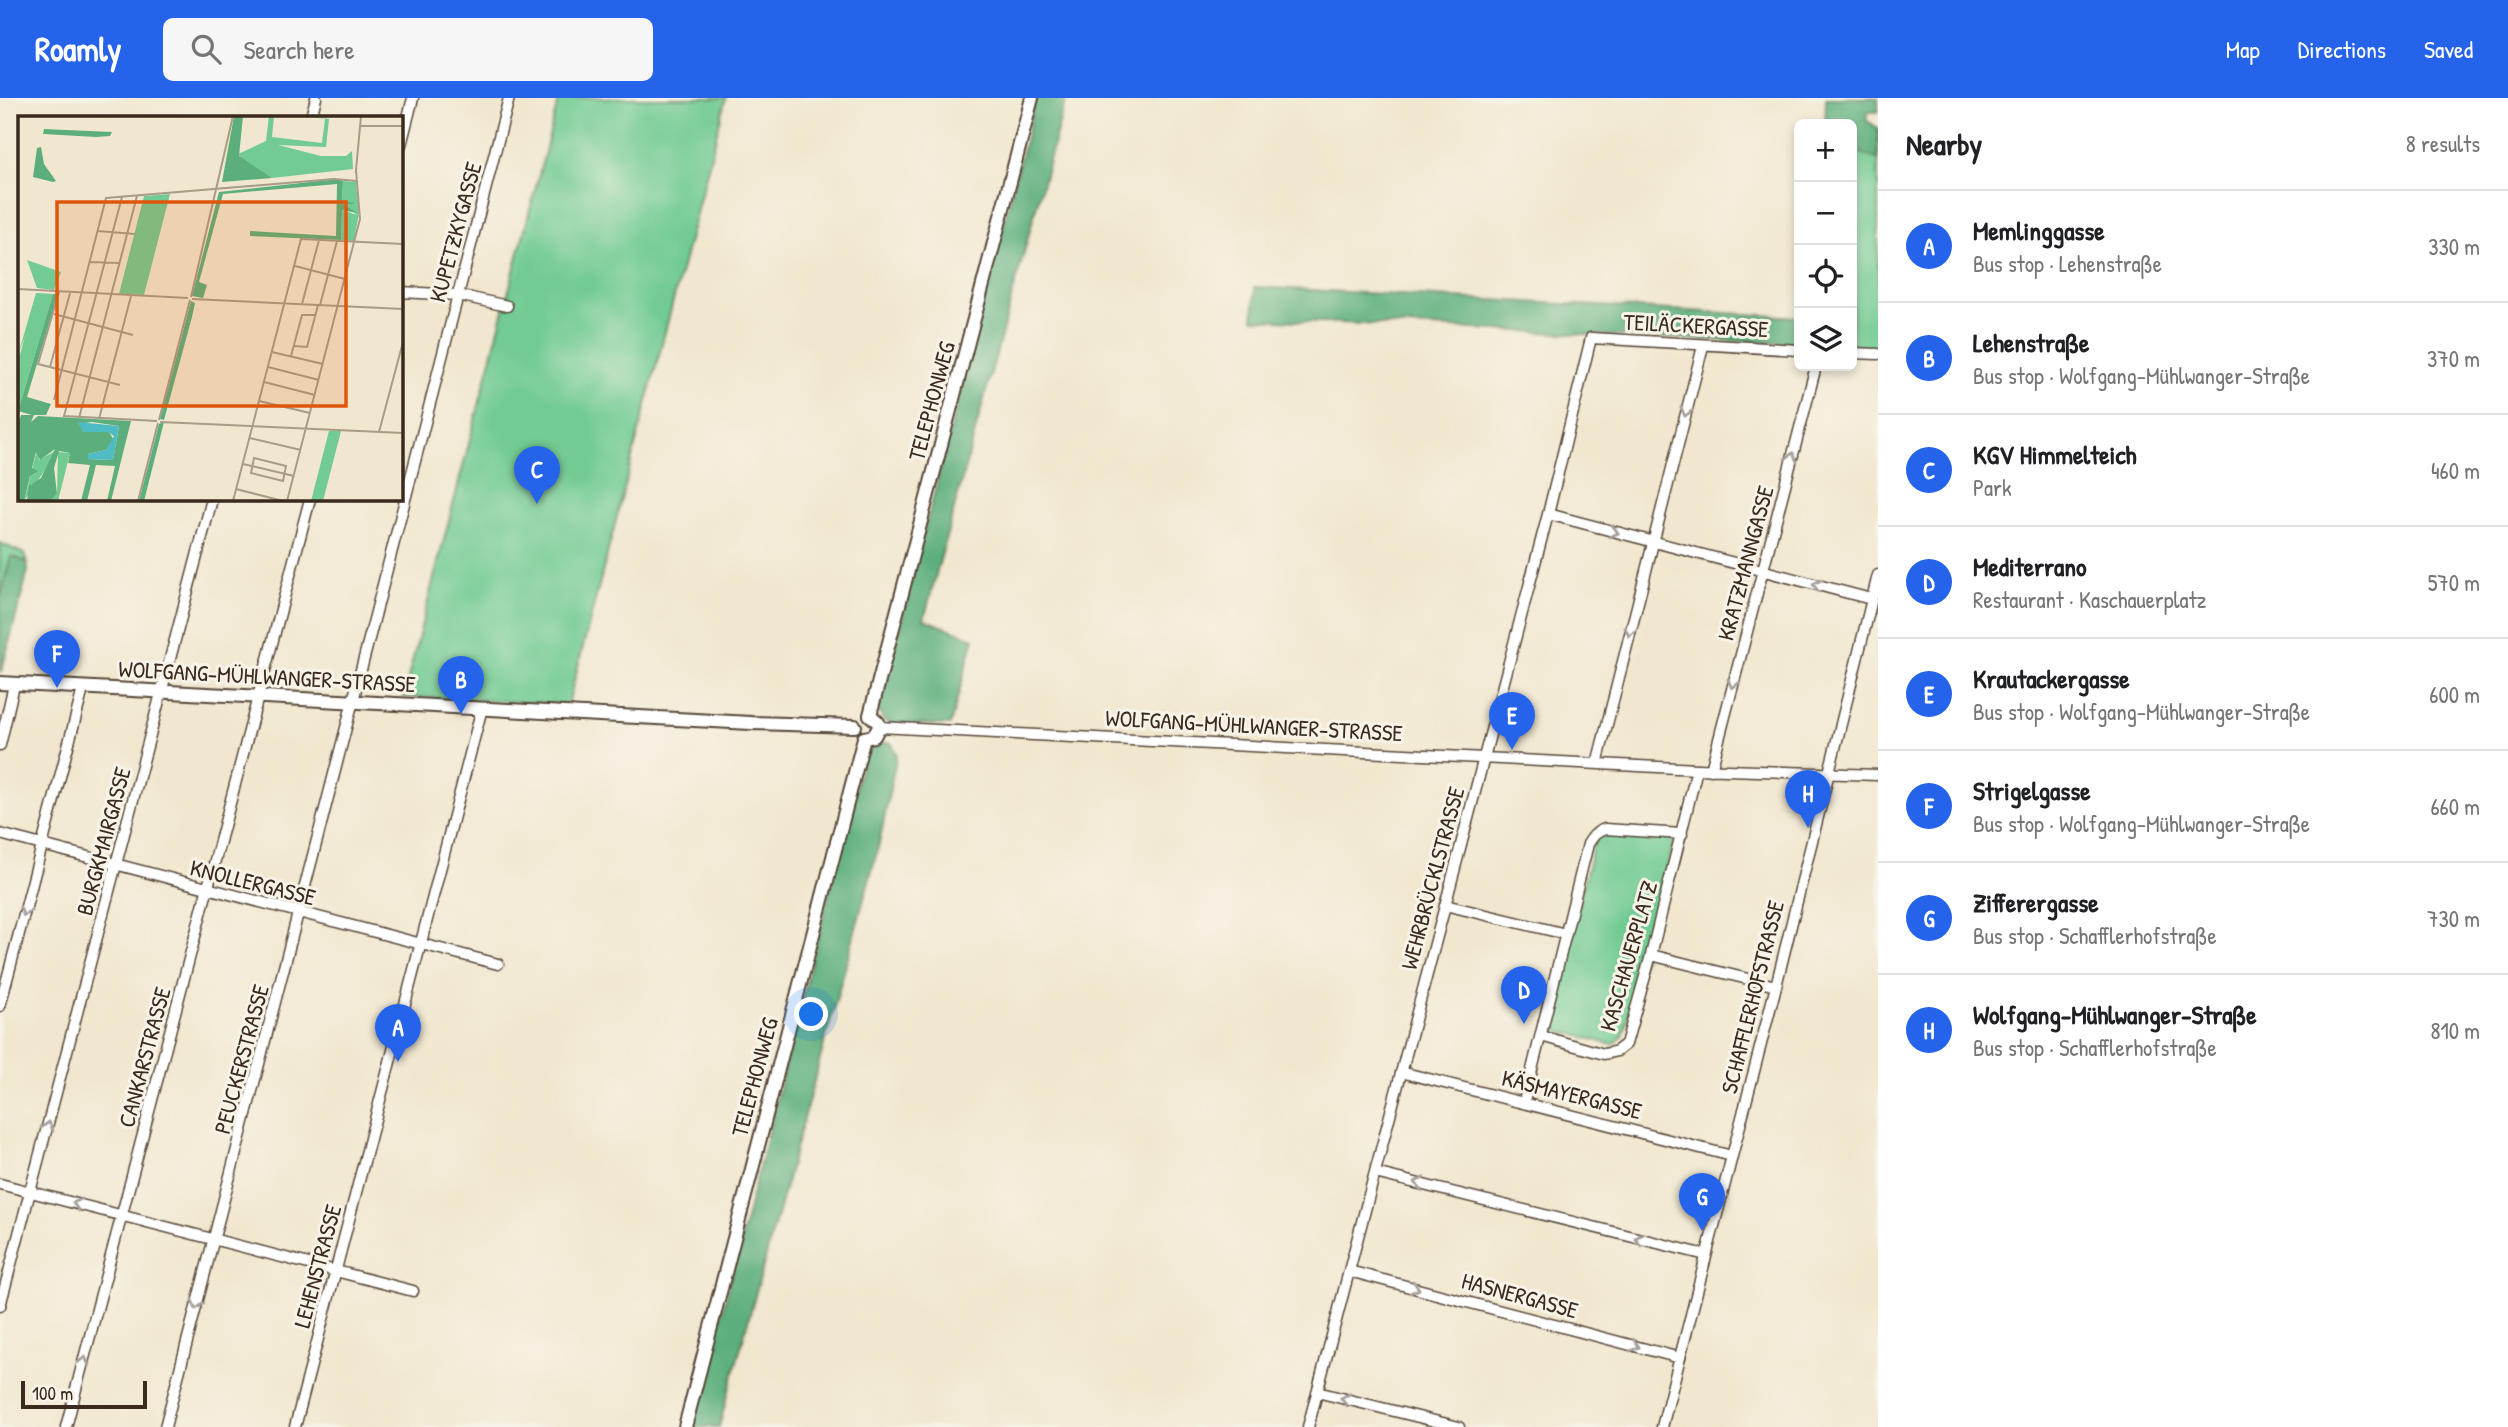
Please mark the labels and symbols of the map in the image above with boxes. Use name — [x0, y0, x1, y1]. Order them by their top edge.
inset map — [18, 116, 402, 500]
street label: KUPETZKYGASSE — [421, 158, 489, 306]
street label: TEILÄCKERGASSE — [1623, 306, 1769, 344]
street label: TELEPHONWEG — [900, 338, 962, 464]
one-way arrow — [1680, 406, 1694, 418]
pin: C — [514, 446, 560, 504]
one-way arrow — [1784, 451, 1798, 463]
street label: KRATZMANNGASSE — [1709, 482, 1781, 644]
one-way arrow — [1608, 523, 1620, 538]
one-way arrow — [1811, 579, 1823, 593]
one-way arrow — [1624, 626, 1638, 638]
pin: F — [34, 630, 80, 688]
street label: WOLFGANG-MÜHLWANGER-STRASSE — [118, 653, 416, 699]
pin: B — [438, 656, 484, 714]
one-way arrow — [1727, 678, 1741, 690]
pin: E — [1489, 692, 1535, 750]
street label: WOLFGANG-MÜHLWANGER-STRASSE — [1105, 702, 1403, 748]
street label: BURGKMAIRGASSE — [68, 764, 138, 918]
pin: H — [1785, 770, 1831, 828]
street label: WEHRBRÜCKLSTRASSE — [1393, 783, 1471, 973]
street label: KNOLLERGASSE — [187, 851, 319, 913]
street label: KASCHAUERPLATZ — [1592, 877, 1664, 1035]
street label: SCHAFFLERHOFSTRASSE — [1713, 897, 1791, 1097]
one-way arrow — [18, 906, 33, 918]
pin: D — [1501, 966, 1547, 1024]
street label: PEUCKERSTRASSE — [206, 981, 276, 1137]
street label: CANKARSTRASSE — [110, 983, 178, 1131]
your location — [794, 997, 828, 1031]
pin: A — [375, 1004, 421, 1062]
street label: TELEPHONWEG — [723, 1014, 785, 1140]
street label: KÄSMAYERGASSE — [1499, 1062, 1645, 1126]
one-way arrow — [40, 1120, 55, 1132]
pin: G — [1679, 1173, 1725, 1231]
one-way arrow — [1413, 1177, 1425, 1191]
one-way arrow — [71, 1198, 83, 1212]
street label: LEHENSTRASSE — [286, 1201, 348, 1331]
one-way arrow — [1634, 1233, 1646, 1247]
street label: HASNERGASSE — [1459, 1265, 1581, 1325]
one-way arrow — [1409, 1280, 1421, 1294]
one-way arrow — [190, 1299, 205, 1311]
one-way arrow — [1629, 1338, 1641, 1352]
one-way arrow — [76, 1355, 90, 1367]
scale bar — [21, 1378, 147, 1410]
one-way arrow — [1340, 1393, 1352, 1407]

